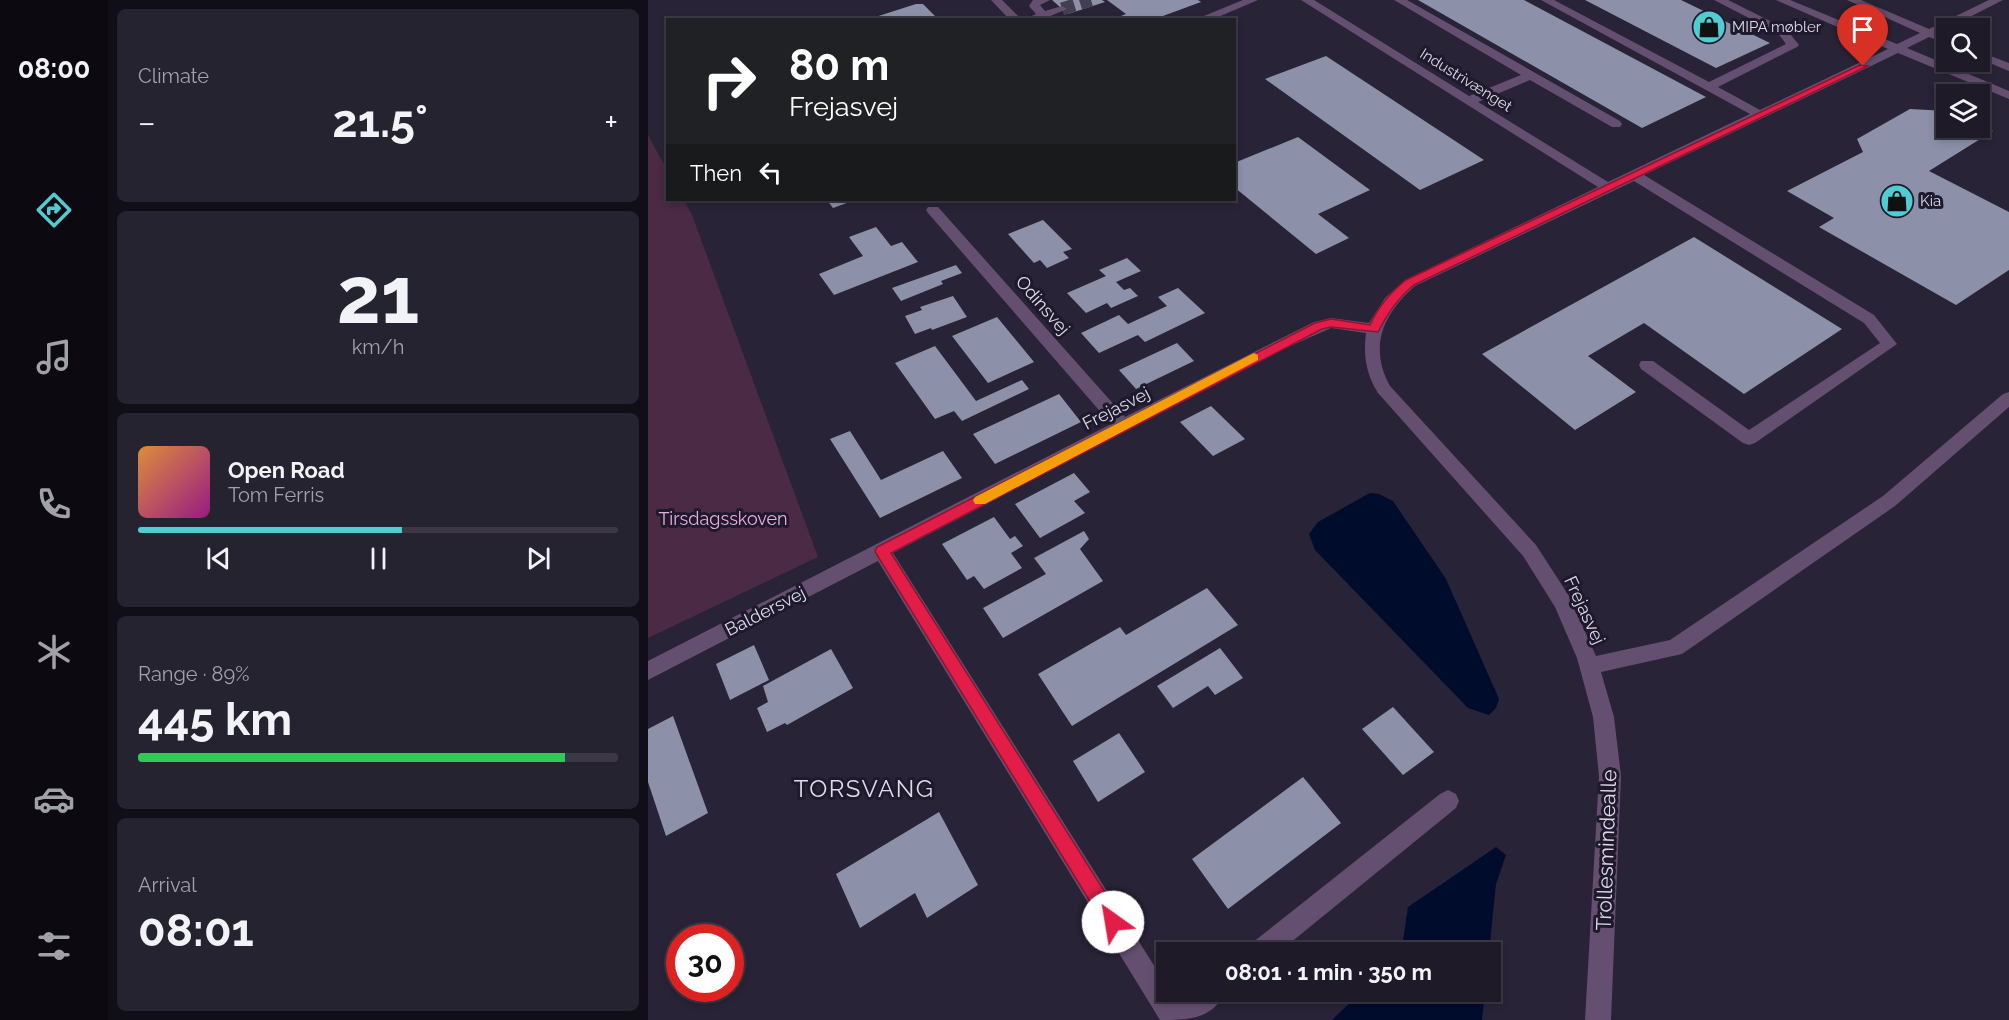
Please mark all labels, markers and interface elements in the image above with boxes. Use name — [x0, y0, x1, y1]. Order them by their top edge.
pin — [1837, 4, 1888, 66]
shop icon: MIPA møbler — [1691, 9, 1727, 45]
icon: arrive — [1846, 13, 1879, 46]
place label: MIPA møbler — [1732, 18, 1822, 36]
map controls — [1936, 18, 1990, 138]
button: search — [1936, 18, 1990, 72]
text: 80 m — [789, 41, 889, 90]
icon: right — [690, 42, 768, 120]
street label: Industrivænget — [1417, 45, 1515, 115]
text: 08:00 — [18, 53, 90, 84]
text: Climate — [138, 64, 209, 88]
button: layers — [1936, 84, 1990, 138]
text: Frejasvej — [789, 91, 898, 122]
text: 21.5° — [332, 95, 428, 148]
text: − — [138, 103, 156, 142]
text: + — [604, 103, 618, 142]
icon: left — [754, 156, 787, 189]
text: Then — [690, 160, 742, 186]
shop icon: Kia — [1879, 183, 1915, 219]
icon: directions — [33, 189, 75, 231]
place label: Kia — [1920, 192, 1941, 210]
text: 21 — [337, 250, 419, 341]
street label: Odinsvej — [1012, 271, 1074, 339]
text: km/h — [352, 335, 404, 359]
icon: music — [33, 336, 75, 378]
street label: Frejasvej — [1079, 382, 1153, 434]
text: Open Road — [228, 457, 345, 483]
icon: phone — [33, 483, 75, 525]
text: Tom Ferris — [228, 483, 324, 507]
park label: Tirsdagsskoven — [658, 508, 788, 529]
icon: previous — [202, 542, 235, 575]
icon: pause — [362, 542, 395, 575]
icon: next — [522, 542, 555, 575]
street label: Frejasvej — [1560, 573, 1610, 647]
street label: Baldersvej — [721, 582, 809, 640]
icon: climate — [33, 631, 75, 673]
text: Range · 89% — [138, 662, 249, 686]
text: 445 km — [138, 693, 292, 746]
street label: Trollesmindealle — [1591, 769, 1621, 931]
district label: TORSVANG — [794, 774, 934, 803]
icon: car — [33, 778, 75, 820]
text: Arrival — [138, 873, 197, 897]
position arrow — [1081, 890, 1145, 954]
text: 08:01 — [138, 904, 254, 957]
speed limit sign: 30 — [666, 924, 744, 1002]
icon: filters — [33, 925, 75, 967]
text: 08:01 · 1 min · 350 m — [1225, 959, 1432, 985]

